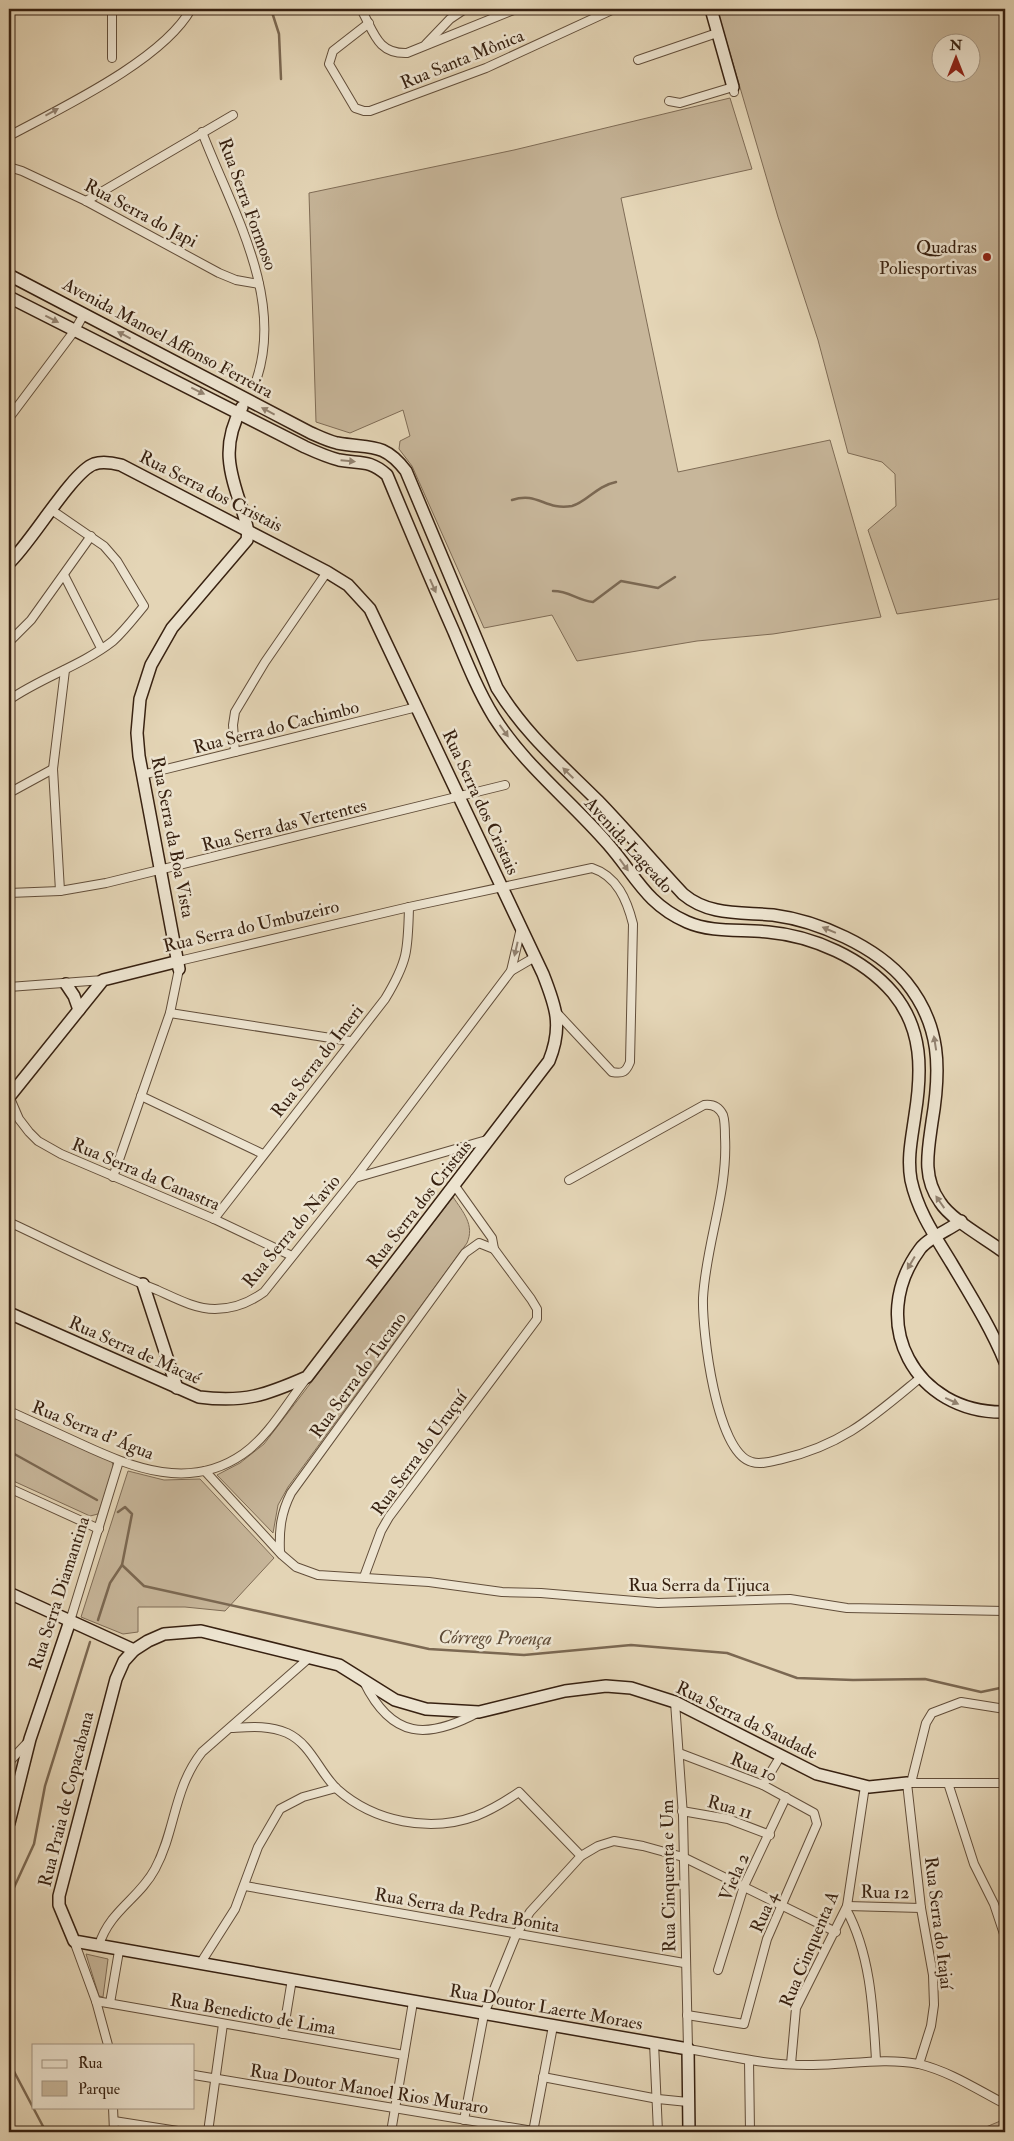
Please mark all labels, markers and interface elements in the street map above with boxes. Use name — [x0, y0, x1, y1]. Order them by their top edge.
street label: Rua Santa Mônica — [397, 24, 528, 95]
north arrow — [932, 32, 982, 82]
text: N — [949, 37, 963, 54]
one-way arrow — [45, 108, 58, 117]
street label: Rua Serra Formoso — [213, 135, 282, 274]
street label: Rua Serra do Japi — [80, 174, 201, 253]
place label: Quadras Poliesportivas — [879, 236, 977, 280]
marker: Quadras Poliesportivas — [981, 251, 993, 263]
street label: Avenida Manoel Affonso Ferreira — [58, 273, 277, 404]
one-way arrow — [45, 315, 59, 323]
one-way arrow — [117, 331, 132, 339]
one-way arrow — [190, 387, 205, 395]
one-way arrow — [261, 407, 275, 415]
street label: Rua Serra dos Cristais — [135, 445, 286, 537]
one-way arrow — [341, 457, 357, 465]
one-way arrow — [430, 579, 438, 593]
street label: Rua Serra do Cachimbo — [191, 696, 362, 759]
one-way arrow — [499, 724, 510, 737]
street label: Rua Serra dos Cristais — [437, 726, 524, 879]
street label: Rua Serra da Boa Vista — [146, 754, 200, 920]
one-way arrow — [563, 767, 575, 779]
street label: Avenida Lageado — [579, 792, 678, 899]
street label: Rua Serra das Vertentes — [199, 794, 369, 857]
one-way arrow — [619, 859, 629, 872]
street label: Rua Serra do Umbuzeiro — [161, 895, 342, 958]
one-way arrow — [822, 925, 836, 933]
one-way arrow — [512, 942, 520, 957]
street label: Rua Serra do Imeri — [266, 1000, 369, 1122]
one-way arrow — [931, 1035, 939, 1051]
street label: Rua Serra da Canastra — [68, 1133, 224, 1216]
street label: Rua Serra dos Cristais — [362, 1135, 477, 1274]
street label: Rua Serra do Navio — [237, 1170, 346, 1293]
one-way arrow — [935, 1195, 945, 1209]
one-way arrow — [907, 1257, 916, 1270]
street label: Rua Serra do Tucano — [305, 1308, 412, 1443]
street label: Rua Serra de Macaé — [65, 1311, 205, 1390]
street label: Rua Serra do Uruçuí — [366, 1385, 473, 1520]
street label: Rua Serra d' Água — [28, 1396, 158, 1466]
one-way arrow — [945, 1397, 959, 1405]
street label: Rua Serra Diamantina — [24, 1513, 95, 1673]
street label: Rua Serra da Tijuca — [628, 1574, 770, 1597]
water label: Córrego Proença — [438, 1625, 552, 1651]
street label: Rua Serra da Saudade — [672, 1676, 822, 1765]
street label: Rua Praia de Copacabana — [34, 1709, 100, 1889]
street label: Rua 10 — [727, 1747, 781, 1788]
street label: Rua 11 — [705, 1790, 755, 1825]
street label: Rua Cinquenta e Um — [656, 1799, 681, 1952]
street label: Viela 2 — [714, 1850, 755, 1905]
street label: Rua Serra do Itajaí — [919, 1856, 958, 1992]
street label: Rua 12 — [860, 1881, 910, 1904]
street label: Rua Serra da Pedra Bonita — [373, 1883, 562, 1938]
street label: Rua 4 — [745, 1887, 784, 1936]
street label: Rua Cinquenta A — [775, 1887, 845, 2011]
street label: Rua Doutor Laerte Moraes — [447, 1979, 644, 2036]
street label: Rua Benedicto de Lima — [168, 1989, 338, 2040]
legend — [32, 2044, 195, 2108]
text: Rua — [78, 2054, 103, 2073]
street label: Rua Doutor Manoel Rios Muraro — [248, 2059, 490, 2120]
text: Parque — [78, 2080, 120, 2099]

